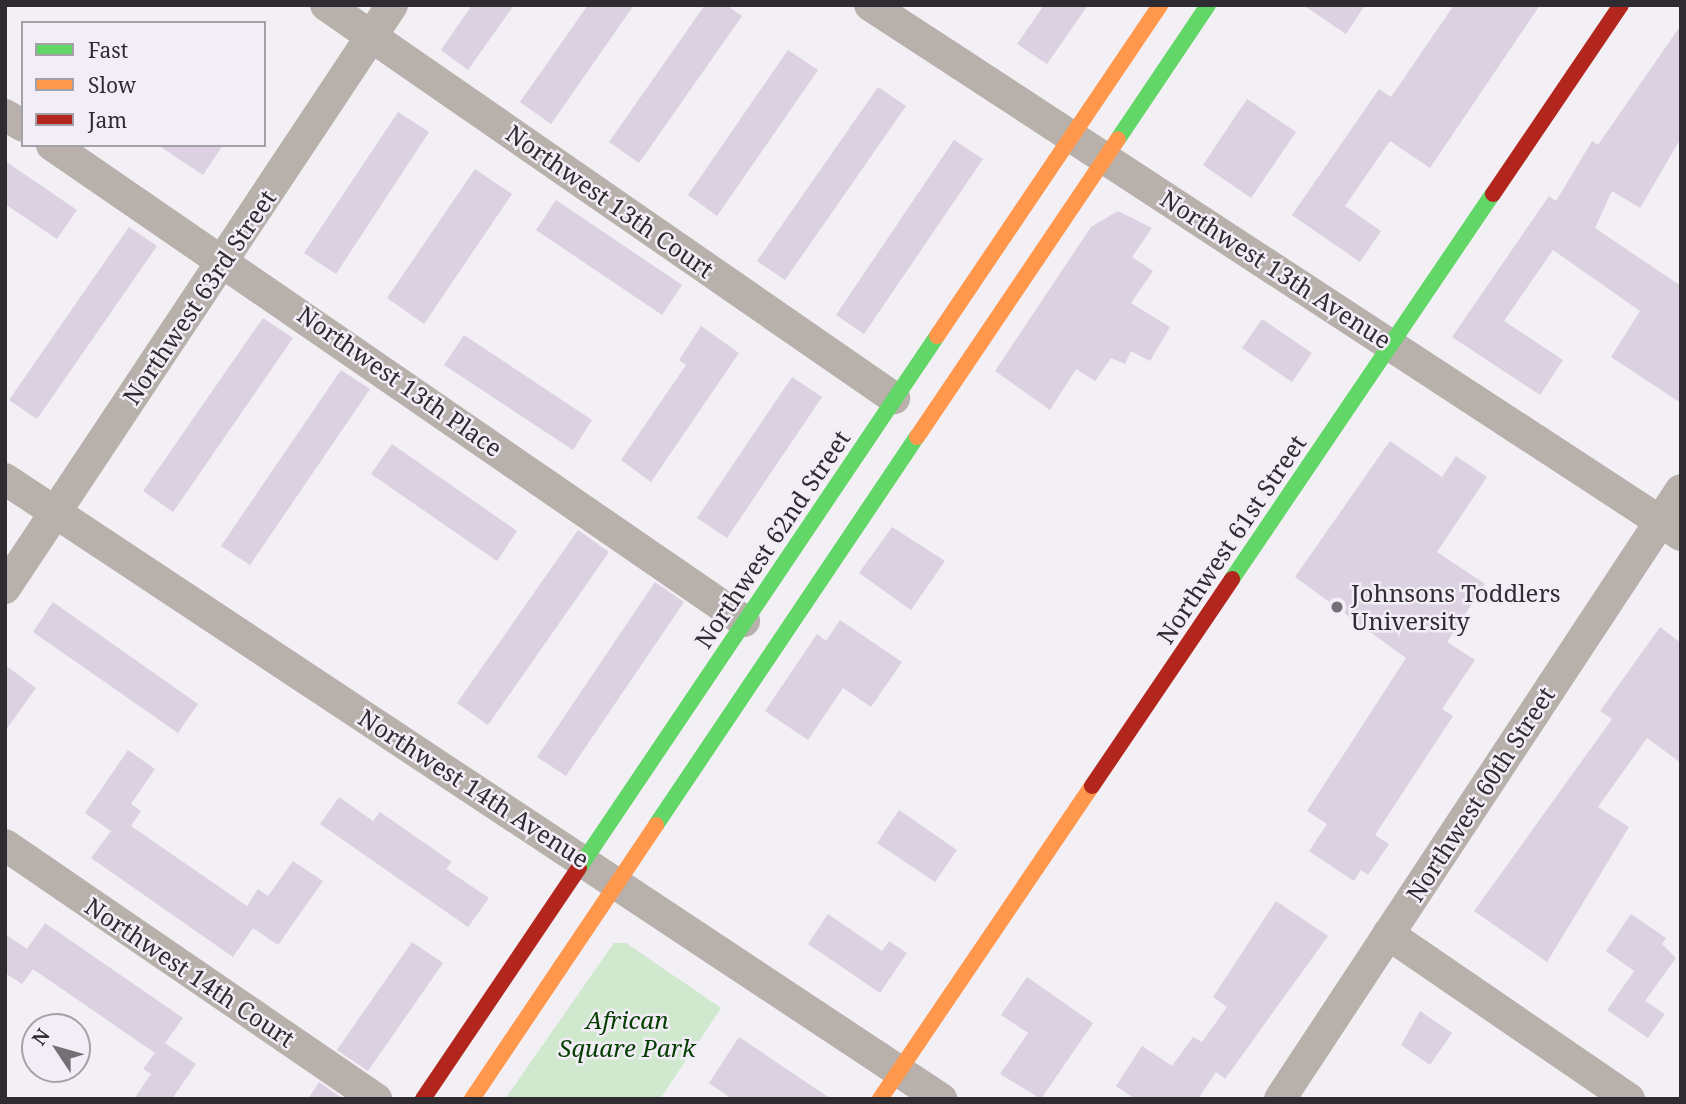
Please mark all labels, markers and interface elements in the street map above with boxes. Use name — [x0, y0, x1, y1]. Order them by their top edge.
legend — [21, 21, 266, 147]
text: Fast — [88, 36, 128, 64]
text: Slow — [88, 71, 136, 99]
text: Jam — [88, 106, 127, 134]
street label: Northwest 13th Court — [501, 119, 719, 283]
street label: Northwest 63rd Street — [117, 184, 281, 410]
street label: Northwest 13th Avenue — [1155, 184, 1397, 354]
street label: Northwest 13th Place — [292, 300, 508, 462]
street label: Northwest 62nd Street — [688, 425, 856, 653]
street label: Northwest 61st Street — [1150, 429, 1312, 649]
place label: Johnsons Toddlers University — [1351, 579, 1561, 635]
marker: Johnsons Toddlers University — [1329, 599, 1345, 615]
street label: Northwest 60th Street — [1400, 681, 1560, 907]
street label: Northwest 14th Avenue — [353, 703, 595, 873]
street label: Northwest 14th Court — [80, 891, 300, 1053]
park label: African Square Park — [558, 1006, 696, 1062]
north arrow — [21, 1013, 91, 1083]
text: N — [26, 1023, 56, 1051]

